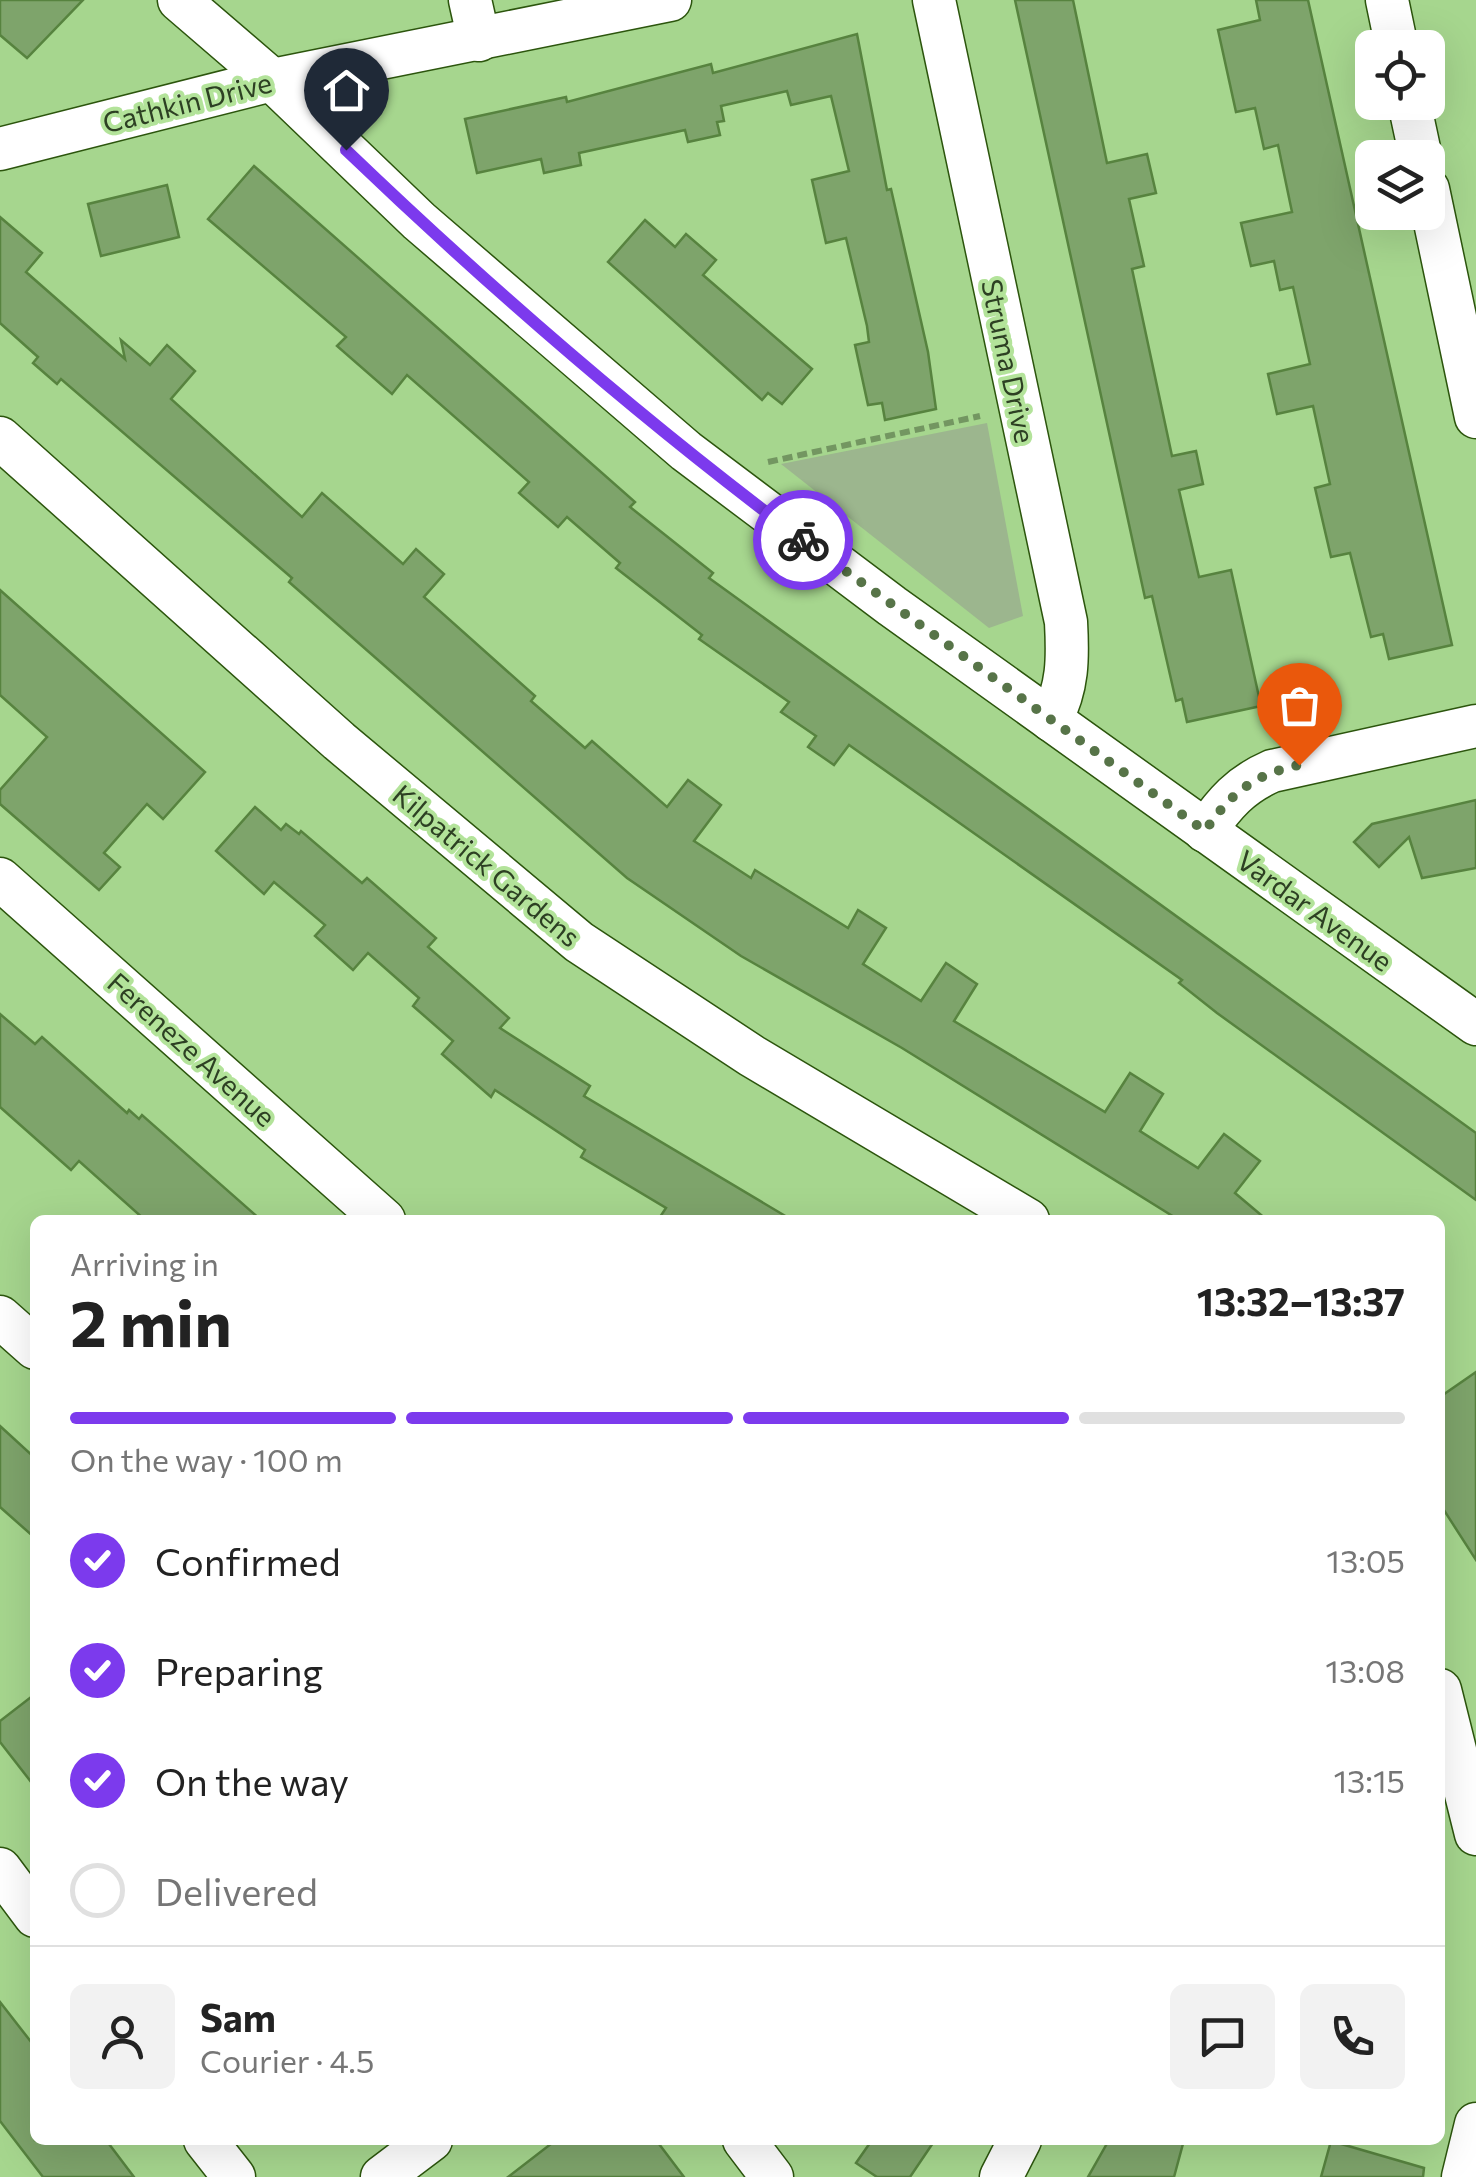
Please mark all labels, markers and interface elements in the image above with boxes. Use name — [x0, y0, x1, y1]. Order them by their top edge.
map controls — [1355, 30, 1445, 230]
button: locate — [1355, 30, 1445, 120]
pin — [304, 48, 389, 151]
icon: home — [319, 63, 374, 118]
street label: Cathkin Drive — [99, 65, 275, 139]
button: layers — [1355, 140, 1445, 230]
street label: Struma Drive — [975, 276, 1043, 446]
courier — [753, 490, 853, 590]
icon: bike — [776, 513, 831, 568]
pin — [1257, 663, 1342, 766]
icon: bag — [1272, 678, 1327, 733]
street label: Kilpatrick Gardens — [386, 777, 588, 953]
street label: Vardar Avenue — [1231, 842, 1399, 978]
street label: Fereneze Avenue — [101, 965, 283, 1133]
text: Arriving in — [70, 1243, 219, 1283]
text: 13:32–13:37 — [1197, 1277, 1405, 1324]
text: 2 min — [70, 1281, 232, 1360]
text: On the way · 100 m — [70, 1439, 343, 1479]
icon: check — [70, 1533, 125, 1588]
text: Confirmed — [155, 1537, 341, 1584]
text: 13:05 — [1326, 1540, 1405, 1580]
icon: check — [70, 1643, 125, 1698]
text: Preparing — [155, 1647, 323, 1694]
text: 13:08 — [1325, 1650, 1405, 1690]
icon: check — [70, 1753, 125, 1808]
text: On the way — [155, 1757, 349, 1804]
text: 13:15 — [1333, 1760, 1405, 1800]
text: Delivered — [155, 1867, 318, 1914]
button: person — [70, 1984, 175, 2089]
button: chat — [1170, 1984, 1275, 2089]
button: phone — [1300, 1984, 1405, 2089]
text: Sam — [200, 1993, 276, 2040]
text: Courier · 4.5 — [200, 2040, 374, 2080]

